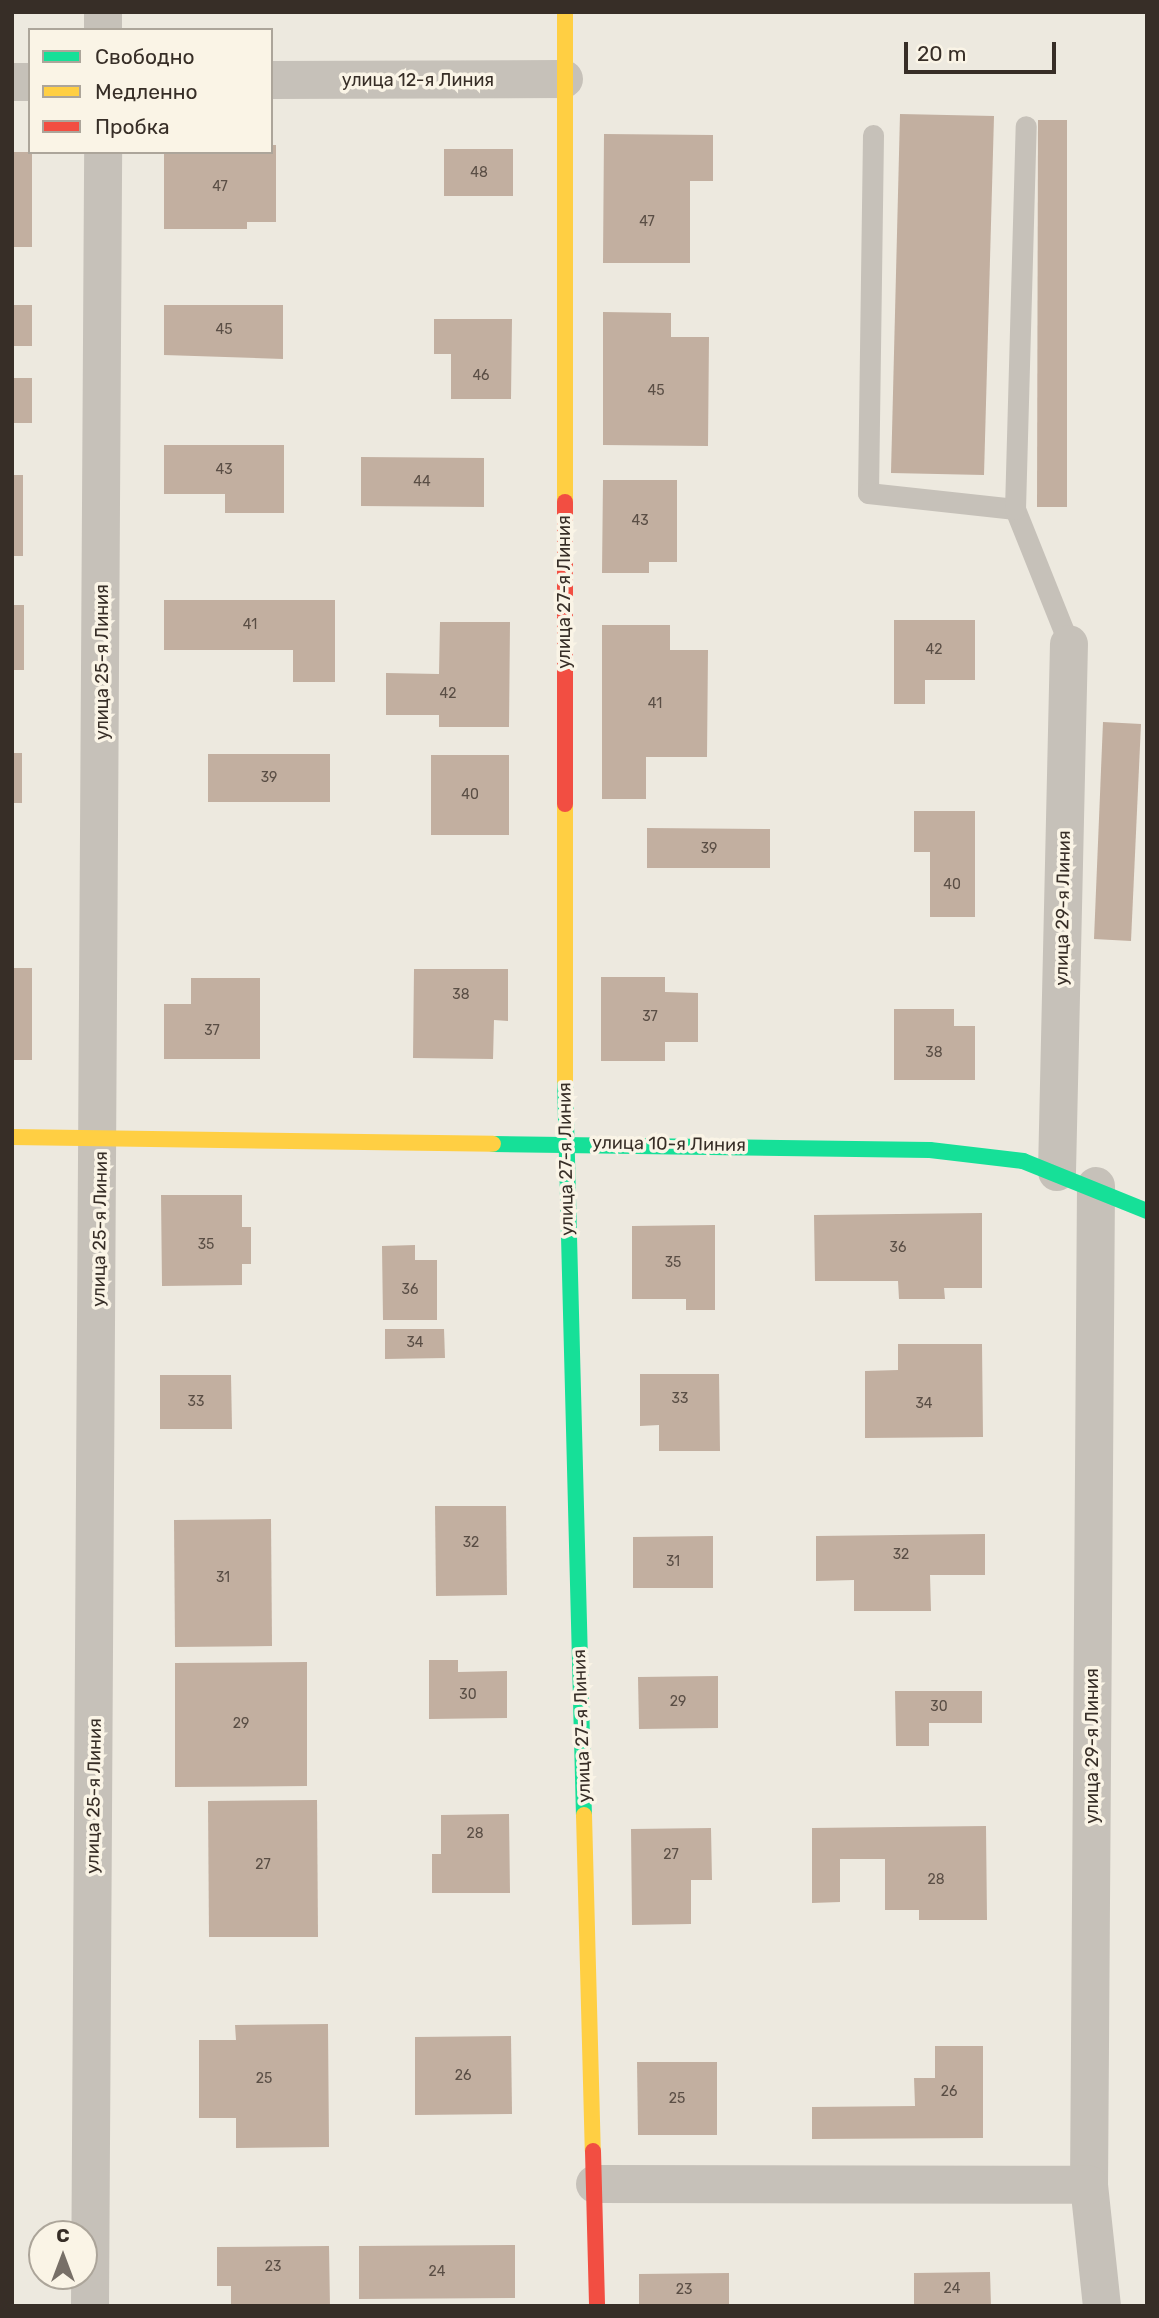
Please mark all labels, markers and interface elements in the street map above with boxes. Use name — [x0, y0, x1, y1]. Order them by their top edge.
legend — [28, 28, 273, 154]
scale bar — [907, 28, 1059, 72]
text: 20 m — [917, 41, 966, 66]
text: Свободно — [95, 44, 195, 69]
street label: улица 12-я Линия — [342, 69, 494, 91]
text: Медленно — [95, 79, 198, 104]
text: Пробка — [95, 114, 170, 139]
house number: 48 — [470, 165, 488, 181]
house number: 47 — [212, 179, 228, 195]
house number: 47 — [639, 214, 655, 230]
house number: 45 — [215, 322, 233, 338]
house number: 46 — [472, 368, 490, 384]
house number: 45 — [647, 383, 665, 399]
house number: 43 — [215, 462, 233, 478]
house number: 44 — [413, 474, 431, 490]
house number: 43 — [631, 513, 649, 529]
street label: улица 27-я Линия — [553, 515, 575, 669]
street label: улица 25-я Линия — [91, 584, 113, 740]
house number: 41 — [243, 617, 257, 633]
house number: 42 — [926, 642, 942, 658]
house number: 42 — [440, 686, 456, 702]
house number: 41 — [648, 696, 662, 712]
house number: 39 — [261, 770, 277, 786]
house number: 40 — [461, 787, 479, 803]
street label: улица 29-я Линия — [1051, 830, 1075, 986]
house number: 39 — [701, 841, 717, 857]
house number: 40 — [943, 877, 961, 893]
house number: 38 — [452, 987, 470, 1003]
house number: 37 — [642, 1009, 658, 1025]
house number: 37 — [204, 1023, 220, 1039]
house number: 38 — [925, 1045, 943, 1061]
street label: улица 27-я Линия — [554, 1082, 578, 1236]
street label: улица 10-я Линия — [592, 1132, 746, 1156]
street label: улица 25-я Линия — [88, 1151, 112, 1307]
house number: 35 — [198, 1237, 214, 1253]
house number: 36 — [890, 1240, 906, 1256]
house number: 35 — [665, 1255, 681, 1271]
house number: 36 — [402, 1282, 418, 1298]
house number: 34 — [406, 1335, 424, 1351]
house number: 33 — [672, 1391, 688, 1407]
house number: 33 — [188, 1394, 204, 1410]
house number: 34 — [915, 1396, 933, 1412]
house number: 32 — [463, 1535, 479, 1551]
house number: 32 — [893, 1547, 909, 1563]
house number: 31 — [666, 1554, 680, 1570]
house number: 31 — [216, 1570, 230, 1586]
street label: улица 27-я Линия — [569, 1649, 595, 1803]
street label: улица 29-я Линия — [1081, 1668, 1103, 1824]
house number: 30 — [459, 1687, 477, 1703]
house number: 29 — [670, 1694, 686, 1710]
house number: 30 — [930, 1699, 948, 1715]
house number: 29 — [233, 1716, 249, 1732]
street label: улица 25-я Линия — [82, 1718, 106, 1874]
house number: 28 — [466, 1826, 484, 1842]
house number: 27 — [663, 1847, 679, 1863]
house number: 27 — [255, 1857, 271, 1873]
house number: 28 — [927, 1872, 945, 1888]
house number: 26 — [455, 2068, 471, 2084]
house number: 25 — [256, 2071, 272, 2087]
house number: 26 — [941, 2084, 957, 2100]
house number: 25 — [669, 2091, 685, 2107]
north arrow — [28, 2220, 98, 2290]
text: С — [56, 2224, 70, 2247]
house number: 23 — [265, 2259, 281, 2275]
house number: 24 — [429, 2264, 445, 2280]
house number: 24 — [944, 2281, 960, 2297]
house number: 23 — [676, 2282, 692, 2298]

